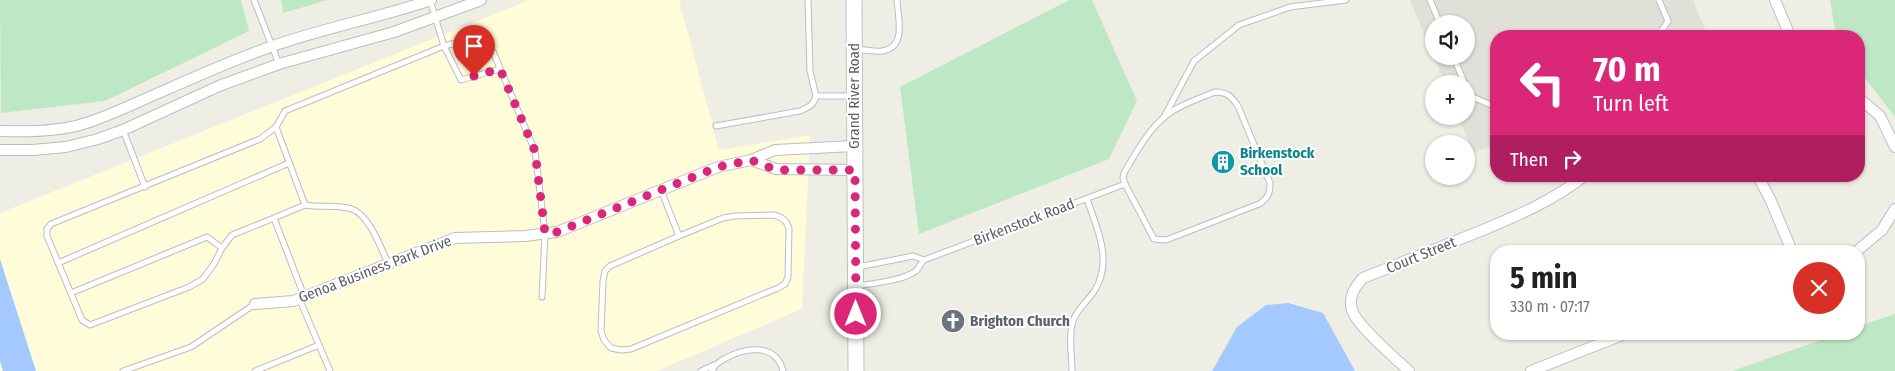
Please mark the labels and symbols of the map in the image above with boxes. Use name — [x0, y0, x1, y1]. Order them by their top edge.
pin — [453, 25, 495, 76]
street label: Grand River Road — [845, 43, 863, 149]
place label: Birkenstock School — [1240, 144, 1315, 179]
building icon: Birkenstock School — [1210, 149, 1236, 175]
street label: Birkenstock Road — [971, 195, 1077, 249]
street label: Genoa Business Park Drive — [296, 232, 454, 306]
street label: Court Street — [1384, 233, 1459, 277]
position arrow — [829, 287, 881, 339]
church icon: Brighton Church — [940, 308, 966, 334]
place label: Brighton Church — [970, 312, 1070, 330]

